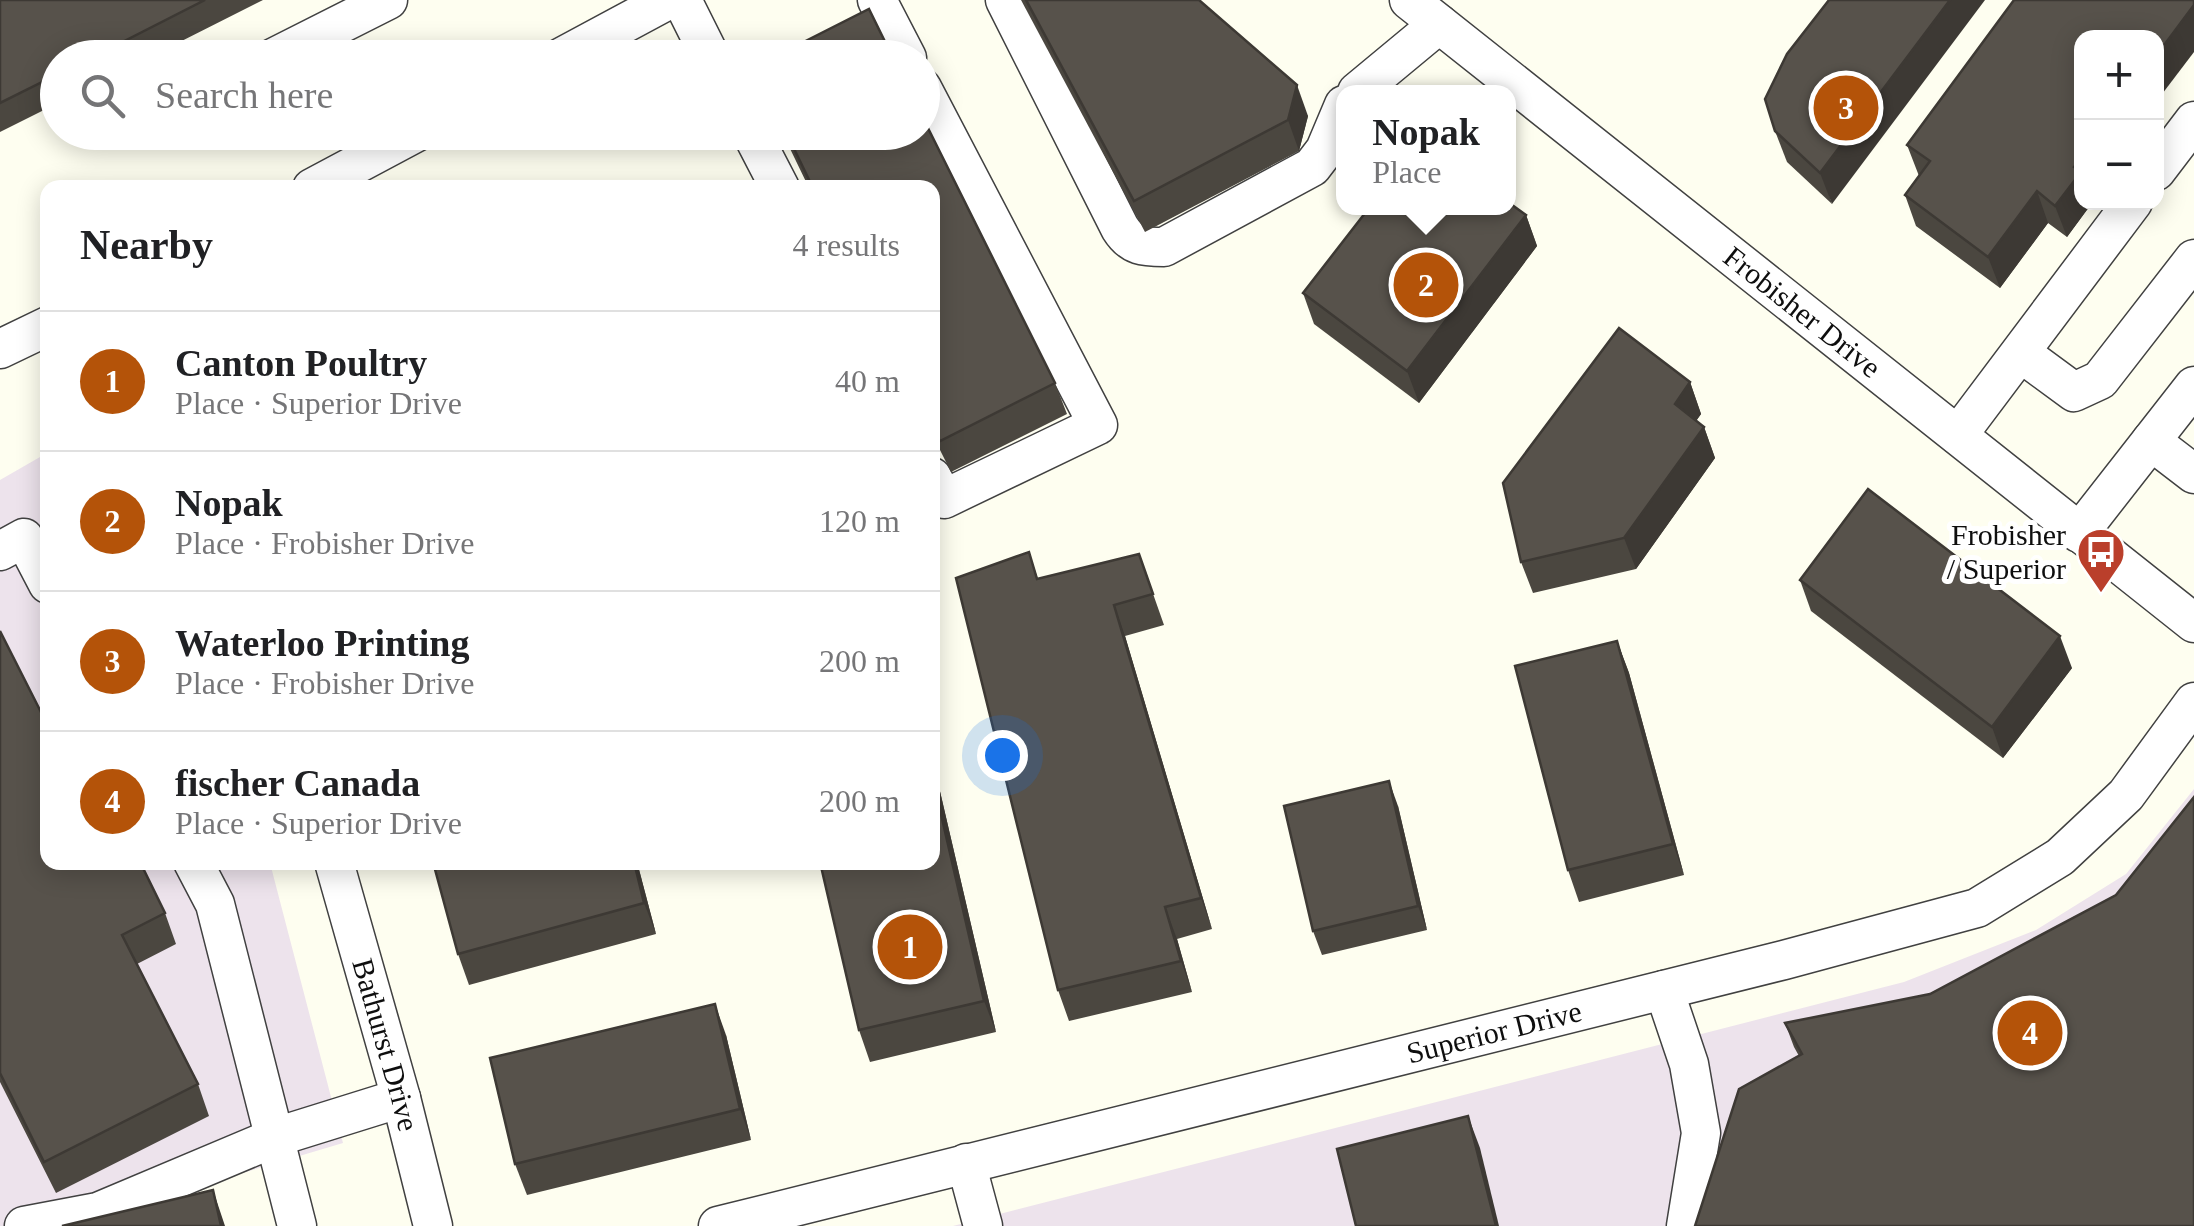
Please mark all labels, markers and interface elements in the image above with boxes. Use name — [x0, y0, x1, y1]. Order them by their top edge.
map controls — [2074, 30, 2164, 210]
button: + — [2074, 30, 2164, 120]
search box — [40, 40, 940, 150]
icon: search — [75, 68, 130, 123]
pin: 3 — [1814, 70, 1878, 146]
text: Search here — [155, 74, 333, 116]
popup — [1336, 85, 1516, 215]
text: Nopak — [1372, 111, 1480, 153]
button: − — [2074, 120, 2164, 210]
text: Place — [1372, 154, 1441, 190]
text: Nearby — [80, 222, 213, 268]
text: 4 results — [792, 227, 900, 263]
street label: Frobisher Drive — [1718, 239, 1888, 384]
pin: 2 — [1394, 248, 1458, 322]
text: Canton Poultry — [175, 342, 427, 384]
text: 1 — [105, 363, 121, 399]
text: 40 m — [835, 363, 900, 399]
text: Place · Superior Drive — [175, 385, 462, 421]
text: Nopak — [175, 482, 283, 524]
text: 2 — [105, 503, 121, 539]
text: 120 m — [819, 503, 900, 539]
place label: Frobisher / Superior — [1947, 518, 2066, 585]
text: Place · Frobisher Drive — [175, 525, 474, 561]
bus stop icon: Frobisher / Superior — [2075, 526, 2127, 594]
text: Waterloo Printing — [175, 622, 469, 664]
text: 3 — [105, 643, 121, 679]
text: 200 m — [819, 643, 900, 679]
text: Place · Frobisher Drive — [175, 665, 474, 701]
your location — [977, 730, 1028, 781]
text: fischer Canada — [175, 762, 420, 804]
text: 4 — [105, 783, 121, 819]
text: 200 m — [819, 783, 900, 819]
text: Place · Superior Drive — [175, 805, 462, 841]
pin: 1 — [878, 910, 942, 984]
street label: Bathurst Drive — [346, 955, 426, 1134]
street label: Superior Drive — [1403, 994, 1585, 1070]
pin: 4 — [1998, 996, 2062, 1070]

